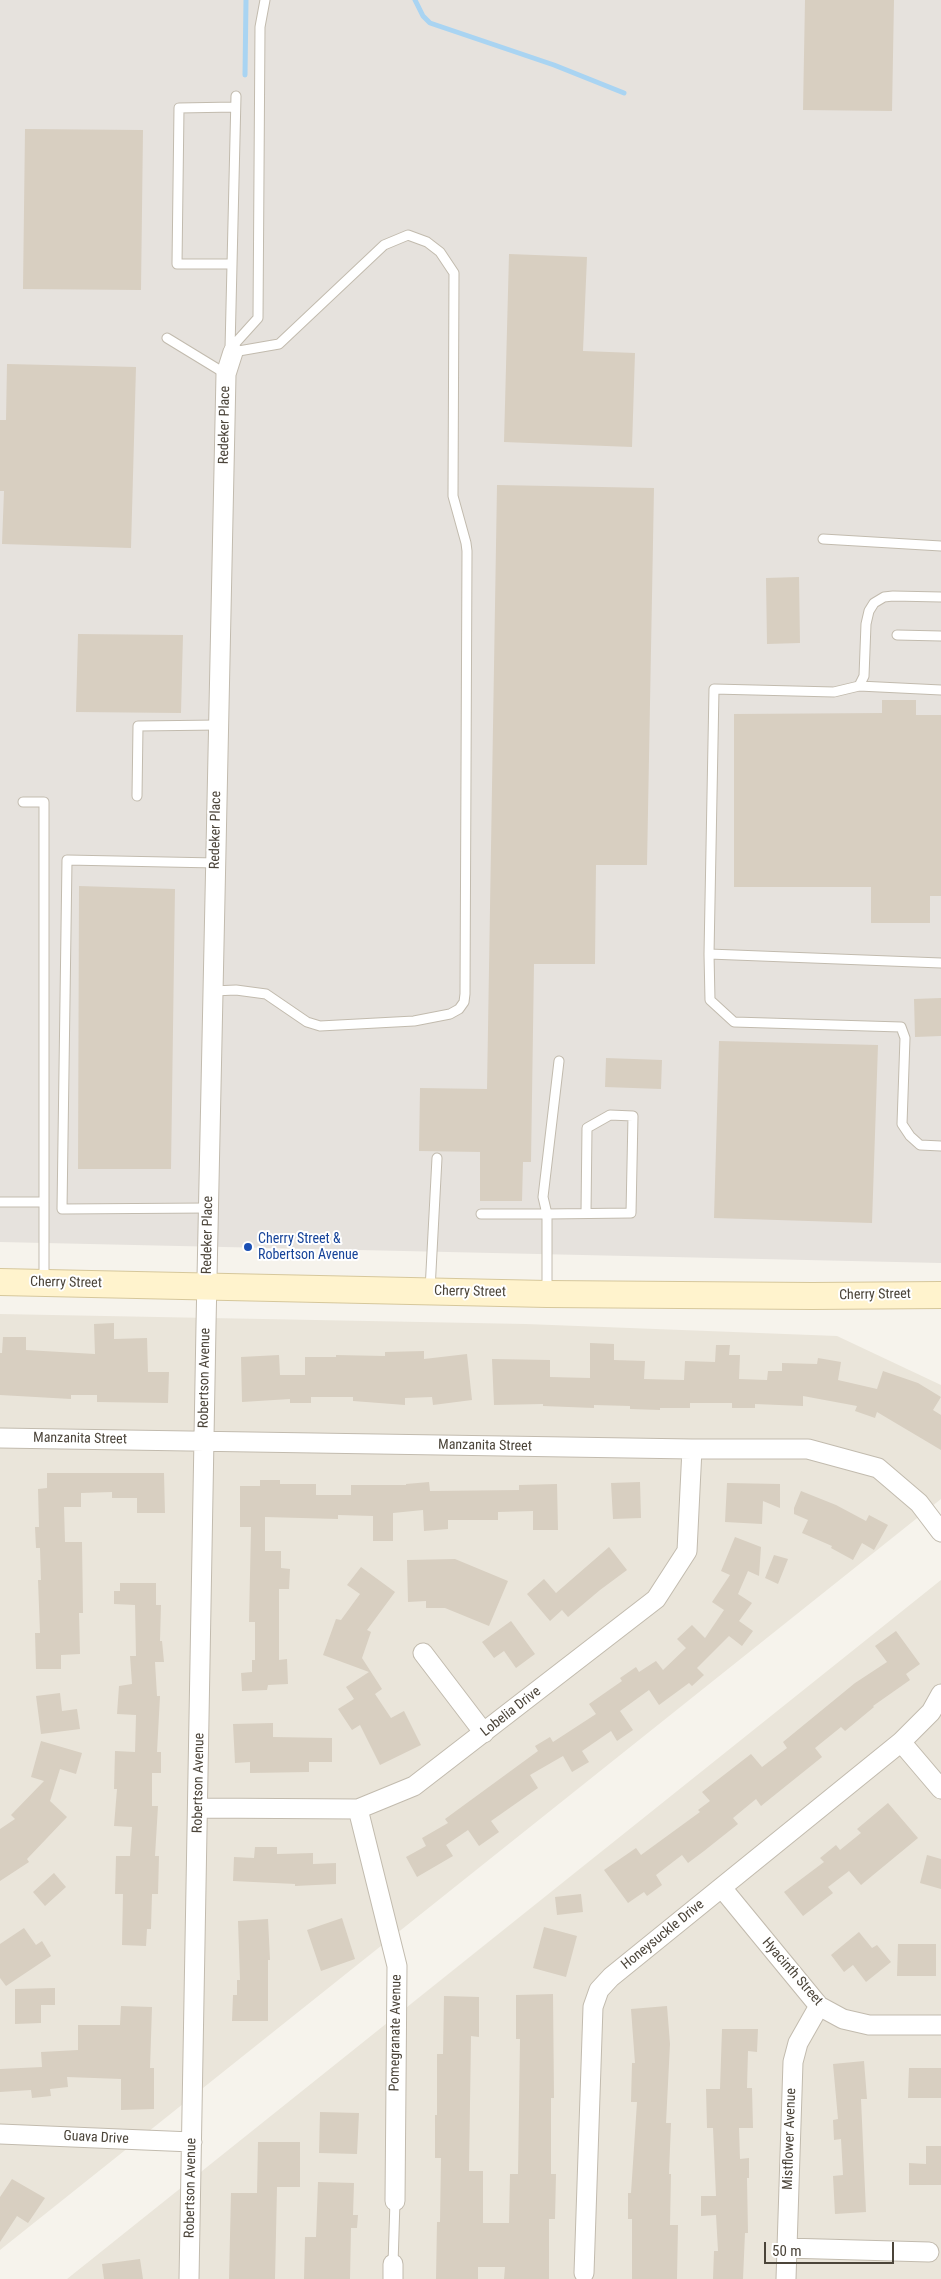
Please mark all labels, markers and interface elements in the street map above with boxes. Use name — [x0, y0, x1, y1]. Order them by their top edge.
street label: Redeker Place — [216, 386, 234, 464]
street label: Redeker Place — [207, 791, 225, 869]
street label: Redeker Place — [199, 1196, 217, 1274]
place label: Cherry Street & Robertson Avenue — [258, 1231, 358, 1264]
marker: Cherry Street & Robertson Avenue — [242, 1241, 254, 1253]
street label: Cherry Street — [30, 1274, 102, 1292]
street label: Cherry Street — [434, 1283, 506, 1301]
street label: Cherry Street — [839, 1286, 911, 1304]
street label: Robertson Avenue — [196, 1328, 214, 1428]
street label: Manzanita Street — [33, 1430, 127, 1448]
street label: Manzanita Street — [438, 1437, 532, 1455]
street label: Lobelia Drive — [478, 1683, 544, 1741]
street label: Robertson Avenue — [190, 1733, 208, 1833]
street label: Honeysuckle Drive — [618, 1896, 708, 1974]
street label: Hyacinth Street — [758, 1935, 826, 2009]
street label: Pomegranate Avenue — [387, 1974, 405, 2092]
street label: Mistflower Avenue — [780, 2088, 800, 2190]
street label: Guava Drive — [63, 2128, 129, 2148]
street label: Robertson Avenue — [182, 2138, 200, 2238]
scale bar — [766, 2232, 896, 2264]
text: 50 m — [772, 2242, 802, 2260]

